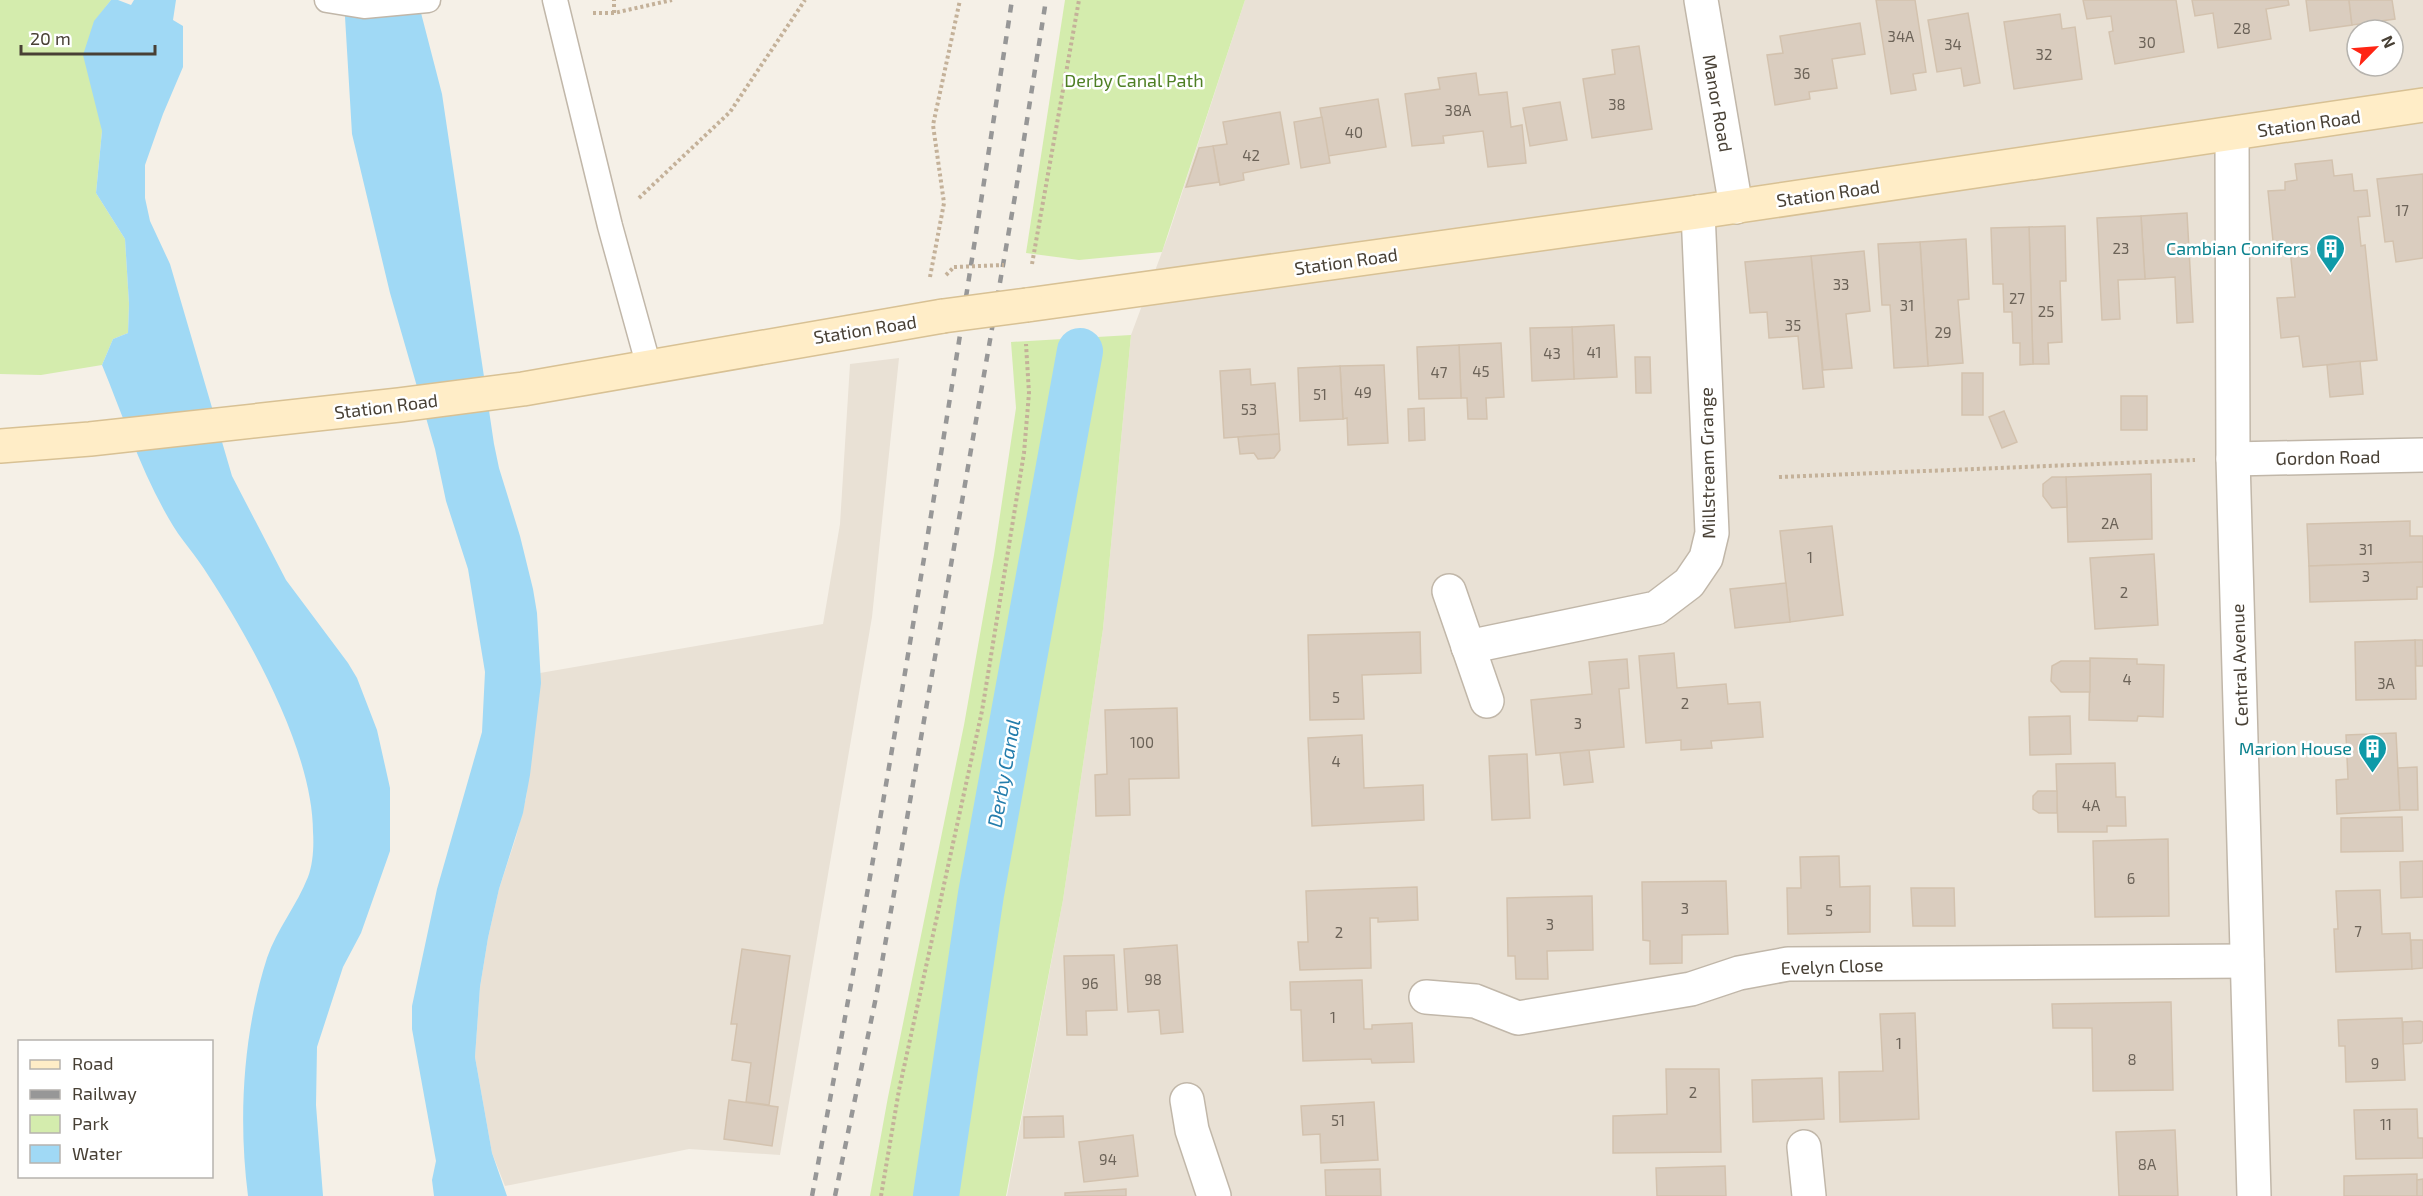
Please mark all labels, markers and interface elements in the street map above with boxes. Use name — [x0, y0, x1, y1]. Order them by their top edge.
scale bar — [21, 18, 154, 56]
north arrow — [2345, 18, 2405, 78]
house number: 28 — [2233, 19, 2251, 37]
text: 20 m — [30, 27, 71, 49]
house number: 34A — [1888, 27, 1915, 45]
text: N — [2378, 32, 2400, 51]
house number: 30 — [2138, 33, 2156, 51]
house number: 34 — [1944, 35, 1962, 53]
house number: 32 — [2036, 45, 2052, 63]
street label: Manor Road — [1699, 53, 1737, 153]
house number: 36 — [1794, 64, 1810, 82]
park label: Derby Canal Path — [1064, 69, 1204, 91]
house number: 38 — [1608, 95, 1626, 113]
house number: 38A — [1445, 101, 1472, 119]
street label: Station Road — [2256, 105, 2362, 141]
house number: 40 — [1345, 123, 1363, 141]
house number: 42 — [1242, 146, 1260, 164]
street label: Station Road — [1775, 175, 1881, 211]
house number: 17 — [2395, 201, 2409, 219]
building icon: Cambian Conifers — [2314, 232, 2346, 274]
place label: Cambian Conifers — [2166, 237, 2309, 259]
house number: 23 — [2113, 239, 2129, 257]
street label: Station Road — [1293, 243, 1399, 279]
house number: 33 — [1833, 275, 1849, 293]
house number: 27 — [2009, 289, 2025, 307]
house number: 31 — [1900, 296, 1914, 314]
house number: 25 — [2038, 302, 2054, 320]
street label: Station Road — [812, 310, 918, 348]
house number: 35 — [1785, 316, 1801, 334]
house number: 29 — [1934, 323, 1952, 341]
house number: 41 — [1586, 343, 1602, 361]
house number: 43 — [1543, 344, 1561, 362]
house number: 45 — [1472, 362, 1490, 380]
house number: 47 — [1431, 363, 1448, 381]
house number: 49 — [1354, 383, 1372, 401]
house number: 51 — [1313, 385, 1327, 403]
street label: Millstream Grange — [1695, 387, 1719, 539]
street label: Station Road — [333, 389, 439, 423]
house number: 53 — [1241, 400, 1257, 418]
street label: Gordon Road — [2275, 445, 2381, 469]
house number: 2A — [2101, 514, 2120, 532]
house number: 31 — [2359, 540, 2373, 558]
house number: 1 — [1807, 548, 1813, 566]
house number: 3 — [2362, 567, 2370, 585]
house number: 2 — [2120, 583, 2128, 601]
street label: Central Avenue — [2226, 603, 2252, 727]
house number: 4 — [2122, 670, 2132, 688]
house number: 3A — [2377, 674, 2396, 692]
house number: 5 — [1332, 688, 1340, 706]
house number: 2 — [1681, 694, 1689, 712]
house number: 3 — [1574, 714, 1582, 732]
water label: Derby Canal — [982, 717, 1025, 829]
building icon: Marion House — [2357, 732, 2389, 774]
house number: 100 — [1130, 733, 1154, 751]
place label: Marion House — [2239, 737, 2352, 759]
house number: 4 — [1331, 752, 1341, 770]
house number: 4A — [2082, 796, 2101, 814]
house number: 6 — [2127, 869, 2135, 887]
house number: 3 — [1681, 899, 1689, 917]
house number: 5 — [1825, 901, 1833, 919]
house number: 3 — [1546, 915, 1554, 933]
house number: 7 — [2354, 922, 2362, 940]
house number: 2 — [1335, 923, 1343, 941]
street label: Evelyn Close — [1780, 953, 1884, 979]
house number: 98 — [1144, 970, 1162, 988]
house number: 96 — [1081, 974, 1099, 992]
house number: 1 — [1330, 1008, 1336, 1026]
house number: 1 — [1896, 1034, 1902, 1052]
legend — [18, 1040, 213, 1178]
house number: 8 — [2127, 1050, 2137, 1068]
text: Road — [72, 1052, 113, 1074]
house number: 9 — [2371, 1054, 2379, 1072]
text: Railway — [72, 1082, 137, 1104]
house number: 2 — [1689, 1083, 1697, 1101]
house number: 51 — [1331, 1111, 1345, 1129]
text: Park — [72, 1112, 109, 1134]
house number: 11 — [2380, 1115, 2392, 1133]
text: Water — [72, 1142, 122, 1164]
house number: 94 — [1099, 1150, 1117, 1168]
house number: 8A — [2138, 1155, 2157, 1173]

